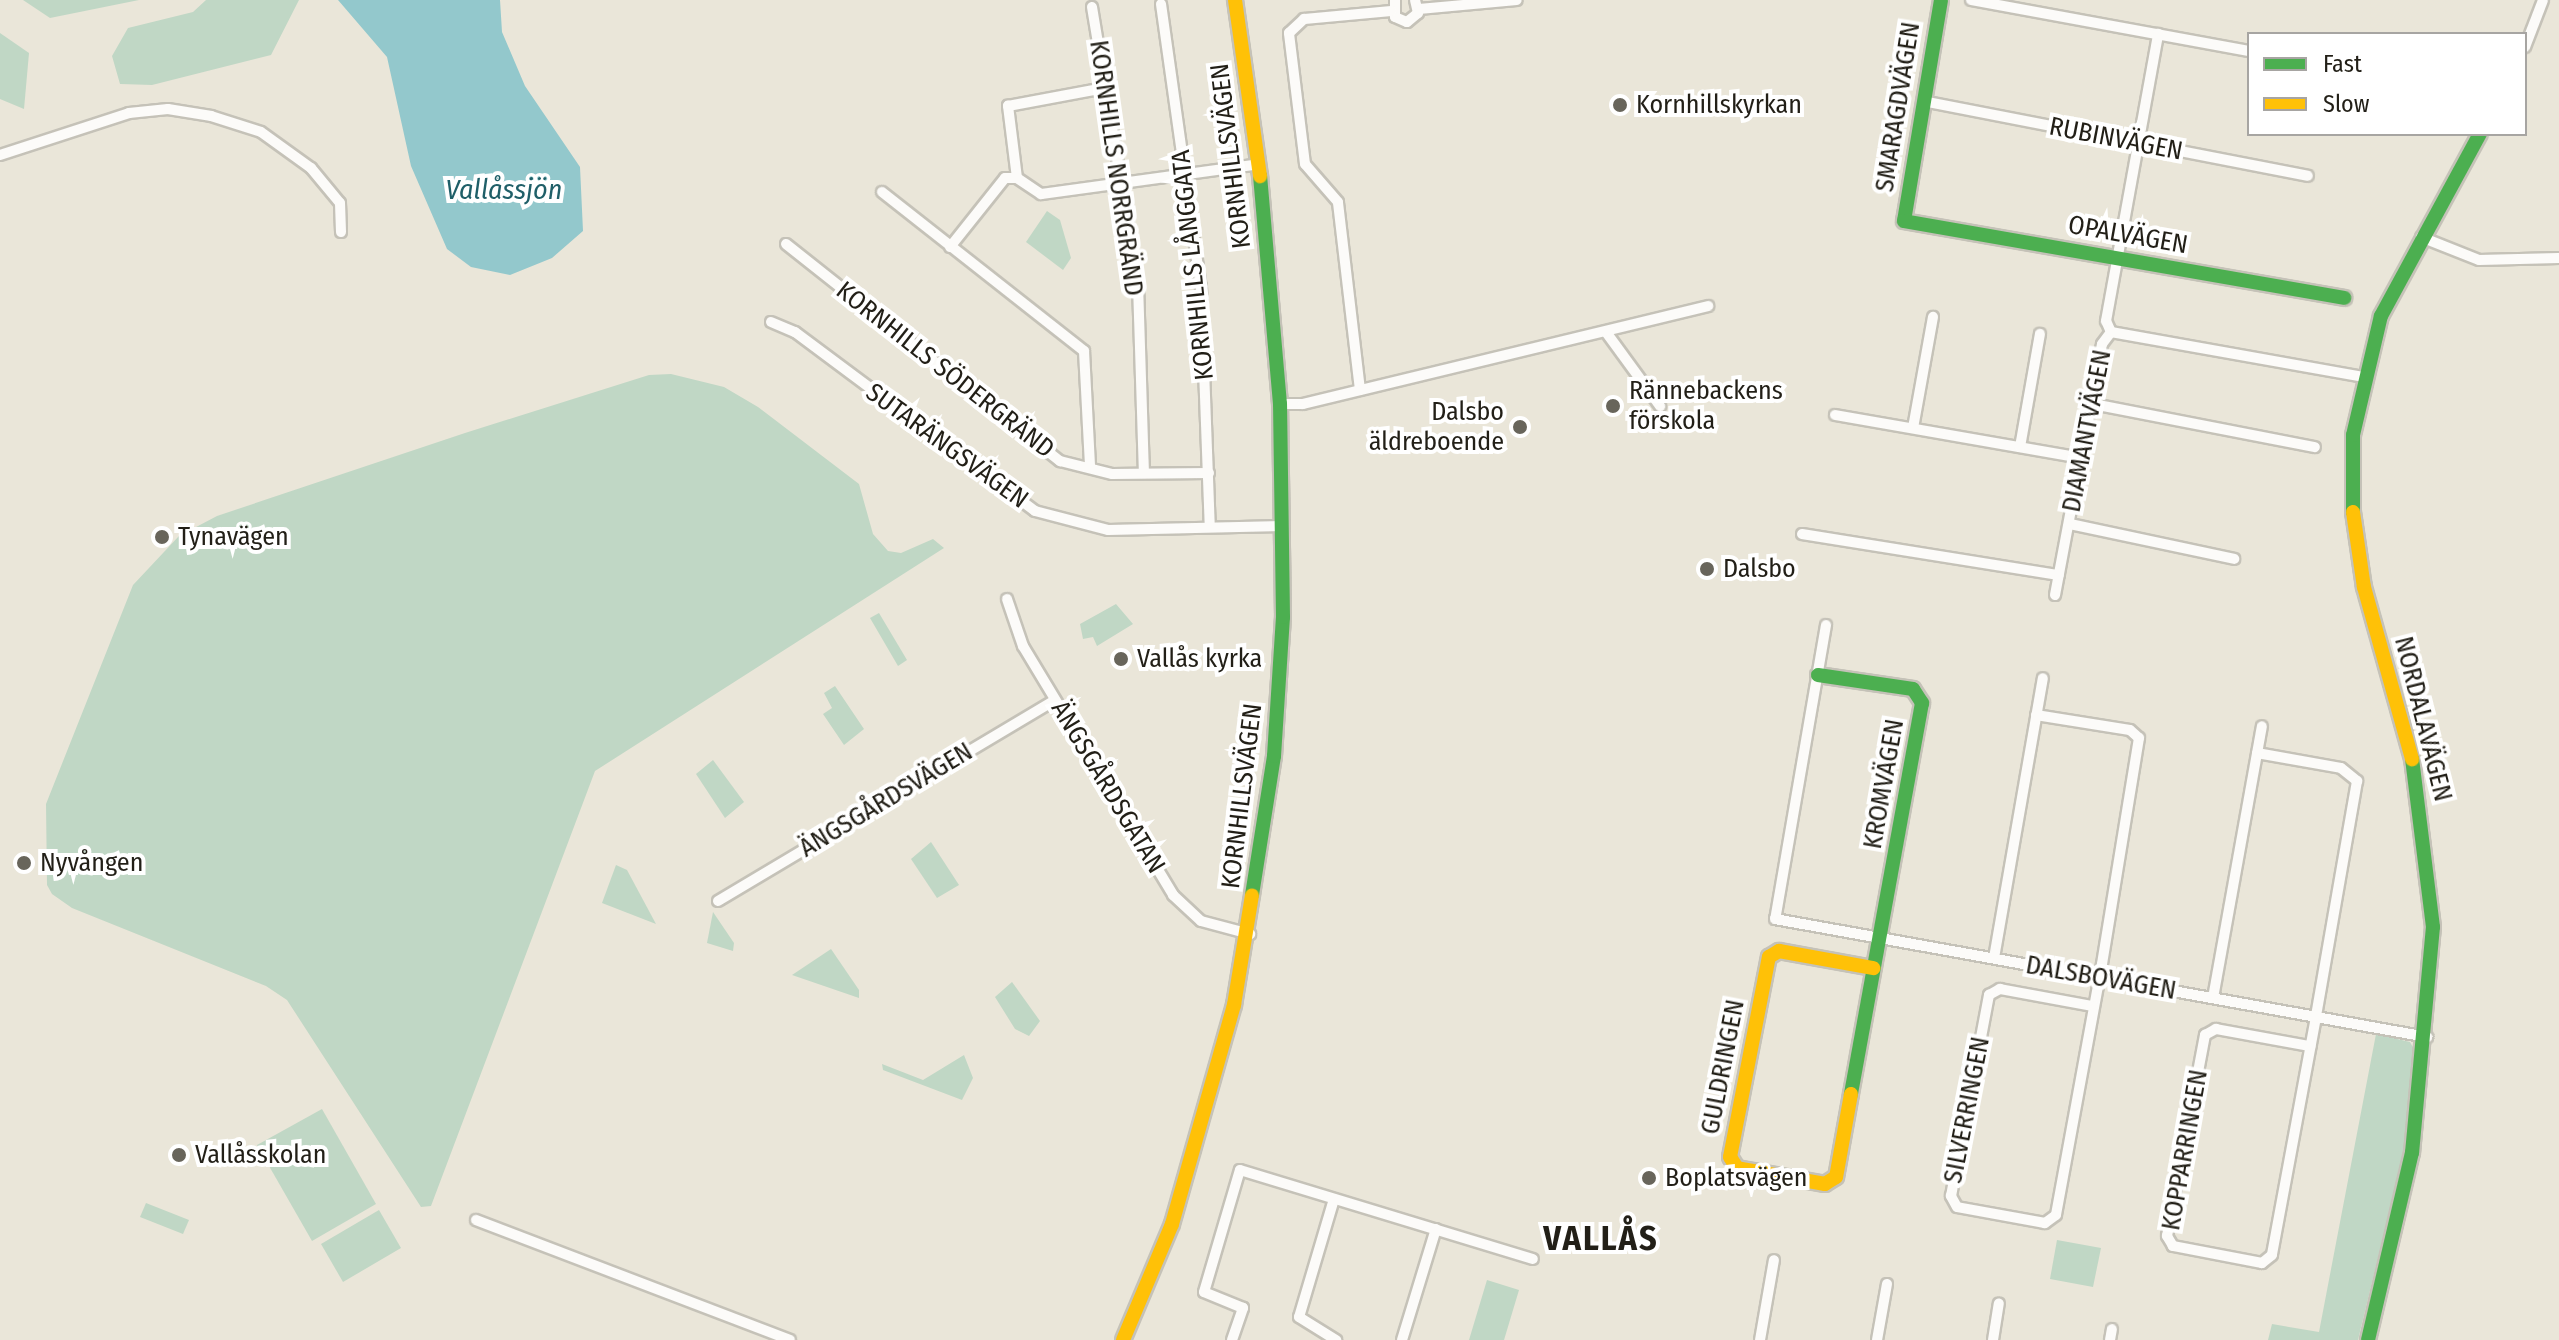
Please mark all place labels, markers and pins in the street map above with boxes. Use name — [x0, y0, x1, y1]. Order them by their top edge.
place label: Kornhillskyrkan — [1636, 89, 1802, 121]
marker: Kornhillskyrkan — [1611, 96, 1629, 114]
place label: Rännebackens förskola — [1629, 375, 1783, 436]
place label: Dalsbo äldreboende — [1369, 396, 1504, 458]
marker: Rännebackens förskola — [1604, 397, 1622, 415]
marker: Dalsbo äldreboende — [1511, 418, 1529, 436]
place label: Tynavägen — [178, 521, 289, 553]
marker: Tynavägen — [153, 528, 171, 546]
place label: Dalsbo — [1723, 553, 1796, 585]
marker: Dalsbo — [1698, 560, 1716, 578]
place label: Vallås kyrka — [1137, 643, 1262, 675]
marker: Vallås kyrka — [1112, 650, 1130, 668]
place label: Nyvången — [40, 847, 143, 879]
marker: Nyvången — [15, 854, 33, 872]
place label: Vallåsskolan — [195, 1139, 327, 1171]
marker: Vallåsskolan — [170, 1146, 188, 1164]
place label: Boplatsvägen — [1665, 1162, 1807, 1194]
marker: Boplatsvägen — [1640, 1169, 1658, 1187]

